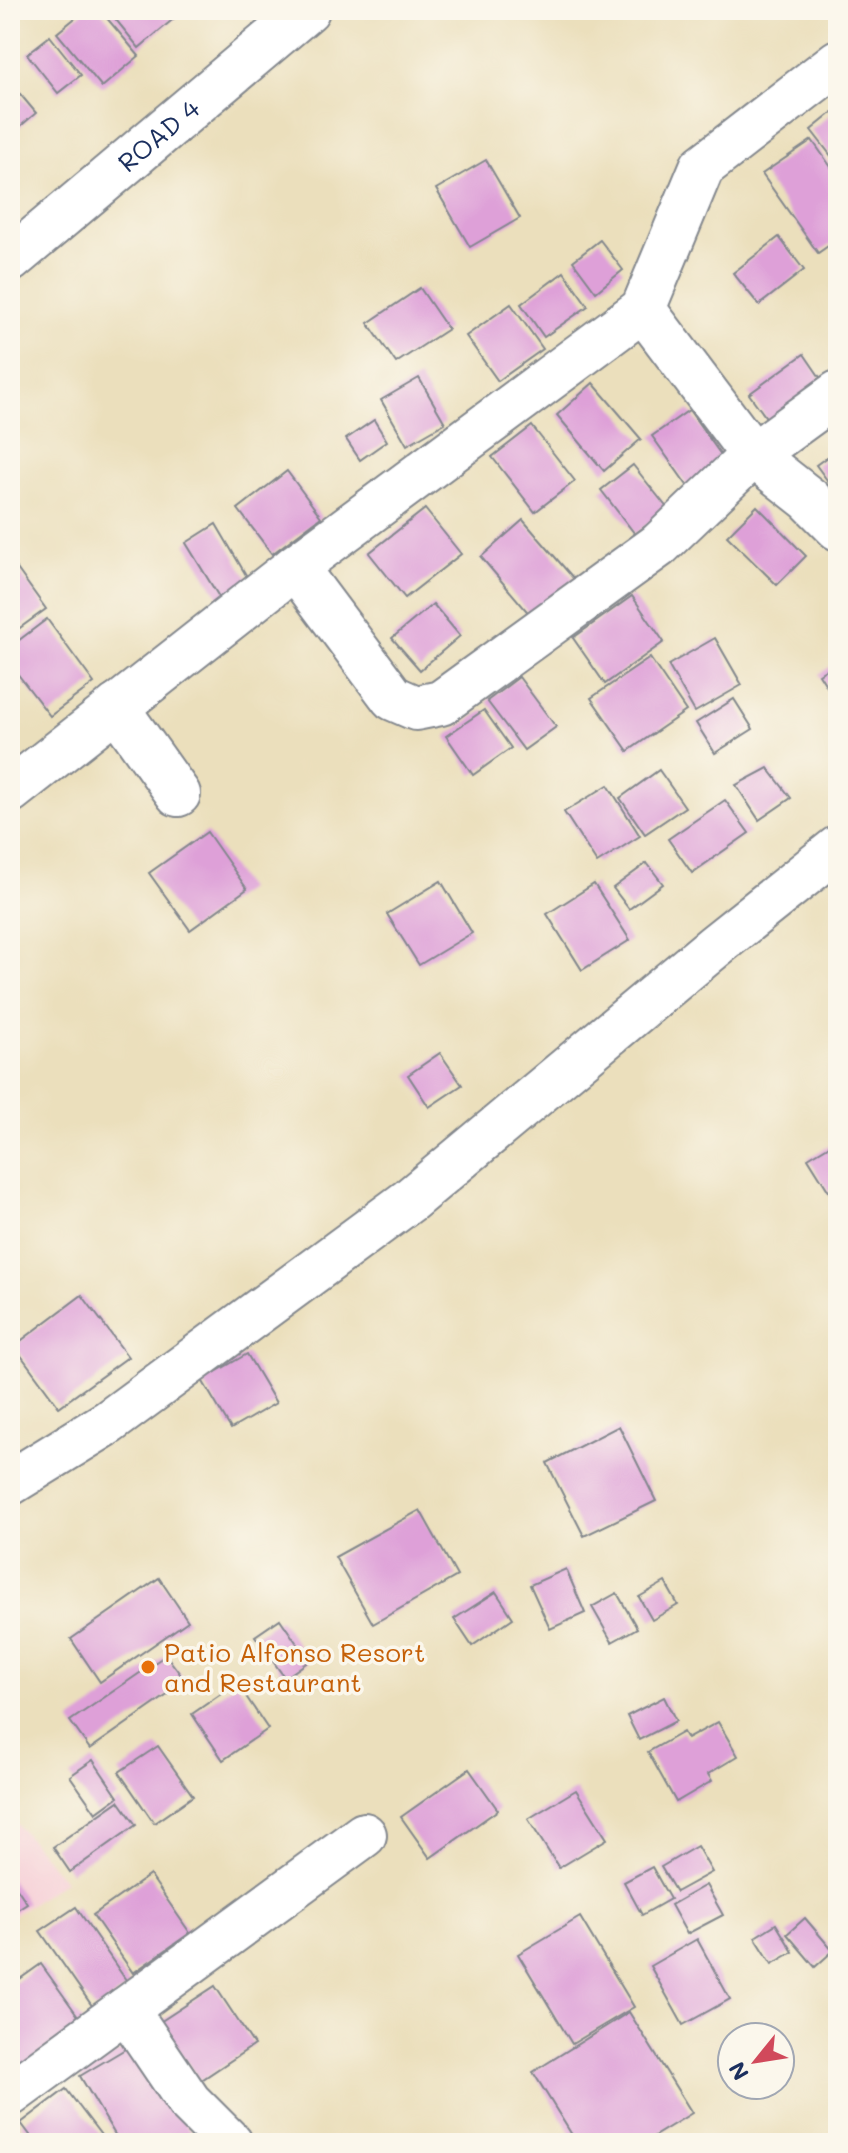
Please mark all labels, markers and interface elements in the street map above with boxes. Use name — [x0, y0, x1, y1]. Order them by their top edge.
street label: ROAD 4 — [110, 91, 206, 179]
place label: Patio Alfonso Resort and Restaurant — [164, 1635, 425, 1699]
marker: Patio Alfonso Resort and Restaurant — [139, 1658, 157, 1676]
north arrow — [716, 2021, 796, 2101]
text: N — [722, 2057, 755, 2086]

